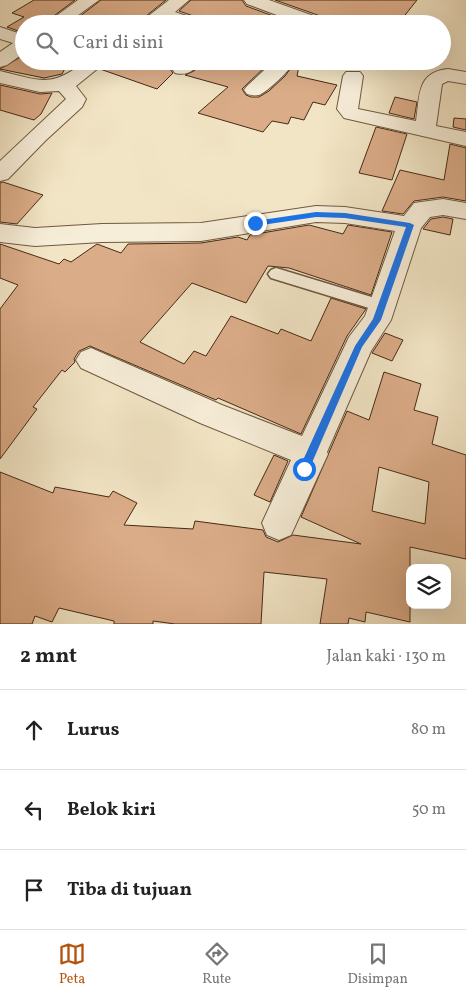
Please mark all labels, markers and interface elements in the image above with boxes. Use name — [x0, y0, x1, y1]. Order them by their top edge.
search box — [15, 15, 451, 70]
icon: search — [33, 29, 61, 57]
text: Cari di sini — [73, 30, 164, 56]
route end — [244, 212, 267, 235]
route start — [293, 458, 316, 481]
map controls — [406, 564, 451, 609]
button: layers — [406, 564, 451, 609]
text: 2 mnt — [20, 642, 77, 671]
text: Jalan kaki · 130 m — [326, 646, 446, 668]
icon: ahead — [20, 716, 48, 744]
text: Lurus — [67, 717, 119, 743]
text: 80 m — [411, 719, 446, 741]
icon: left — [20, 796, 48, 824]
text: Belok kiri — [67, 797, 156, 823]
text: 50 m — [412, 799, 446, 821]
icon: arrive — [20, 876, 48, 904]
text: Tiba di tujuan — [67, 877, 192, 903]
tab: Peta — [58, 940, 86, 989]
tab: Rute — [202, 940, 231, 989]
tab: Disimpan — [347, 940, 408, 989]

